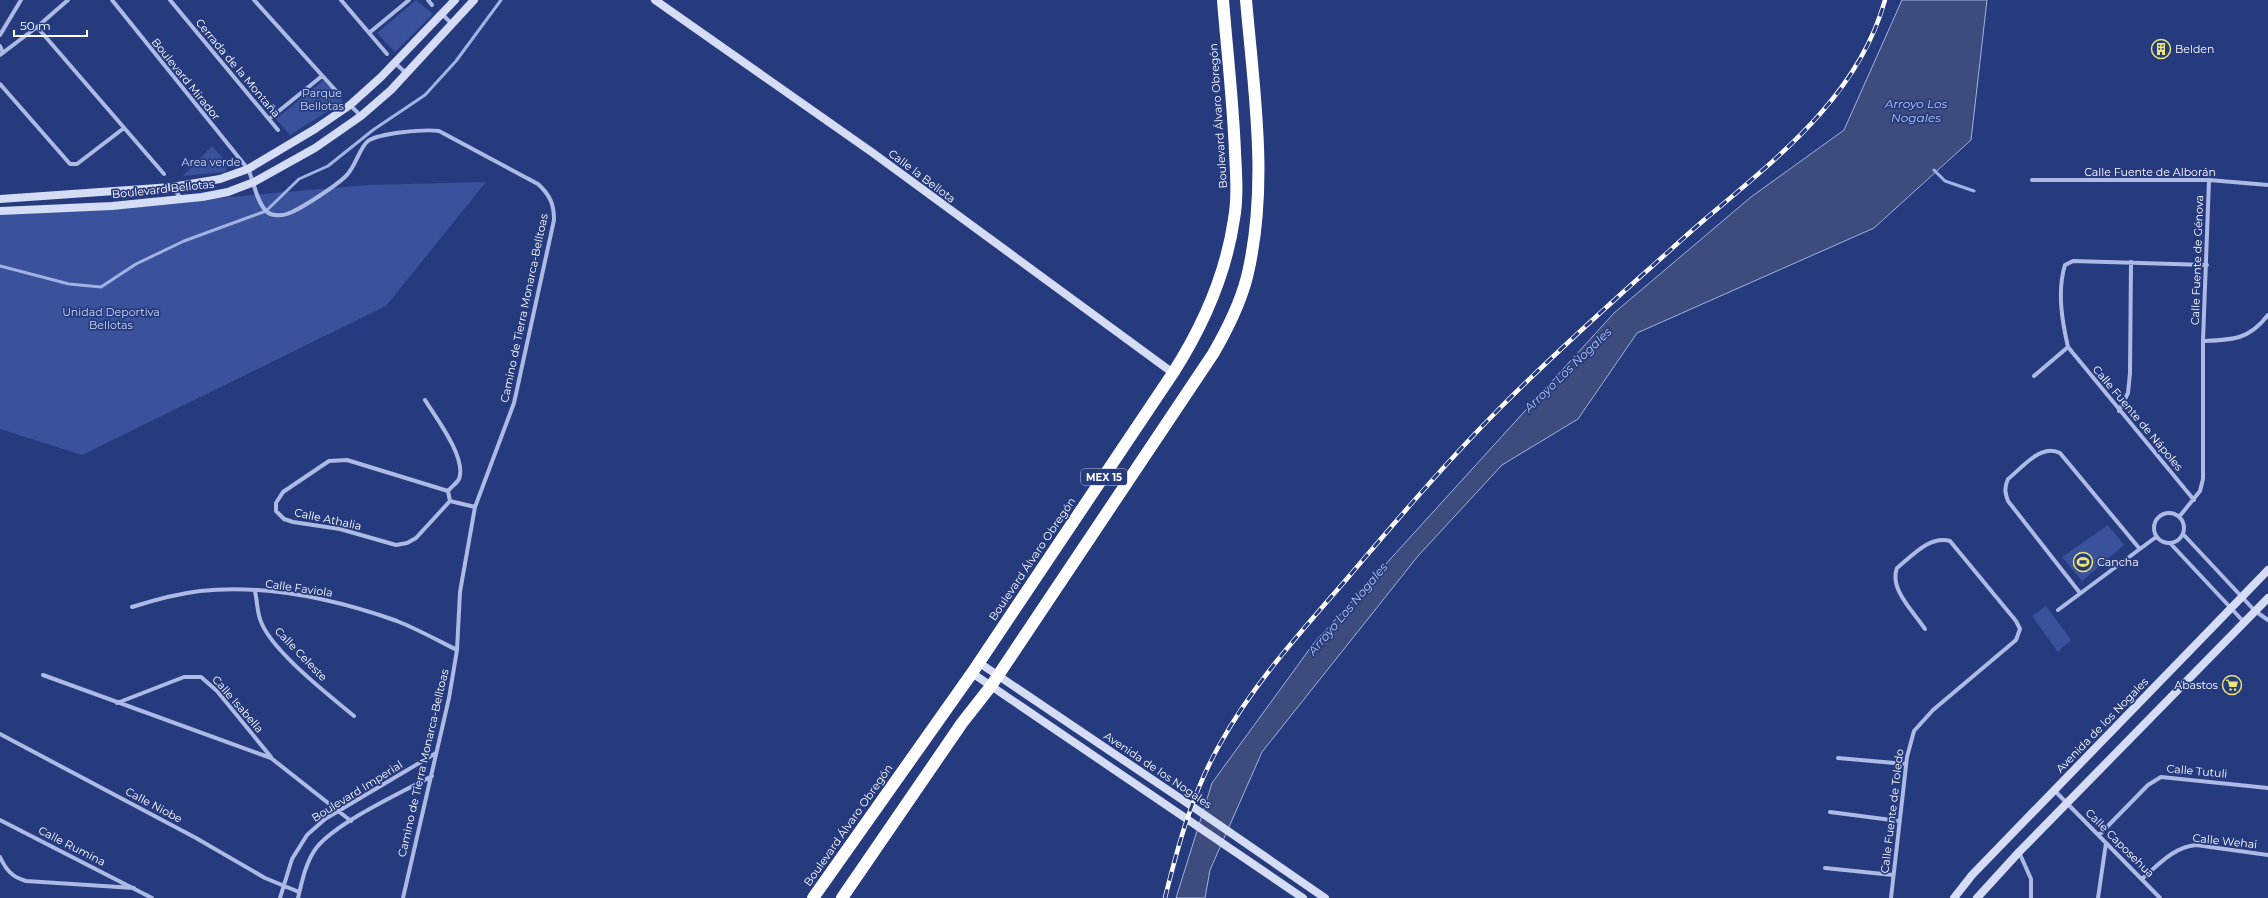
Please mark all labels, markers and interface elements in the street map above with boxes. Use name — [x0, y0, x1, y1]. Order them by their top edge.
scale bar — [14, 12, 87, 38]
street label: Cerrada de la Montaña — [193, 16, 283, 120]
text: 50 m — [20, 18, 51, 33]
street label: Boulevard Mirador — [149, 35, 223, 123]
building icon: Belden — [2150, 38, 2172, 60]
place label: Belden — [2175, 42, 2214, 56]
street label: Boulevard Álvaro Obregón — [1206, 43, 1230, 189]
park label: Parque Bellotas — [300, 86, 345, 113]
water label: Arroyo Los Nogales — [1884, 96, 1947, 125]
street label: Calle la Bellota — [886, 146, 958, 206]
park label: Area verde — [182, 155, 241, 169]
street label: Calle Fuente de Alborán — [2084, 165, 2216, 179]
street label: Boulevard Bellotas — [111, 177, 215, 201]
street label: Calle Fuente de Génova — [2188, 195, 2206, 325]
street label: Camino de Tierra Monarca-Belltoas — [497, 212, 551, 404]
park label: Unidad Deportiva Bellotas — [62, 305, 160, 332]
water label: Arroyo Los Nogales — [1520, 324, 1615, 416]
street label: Calle Fuente de Nápoles — [2090, 362, 2187, 474]
road number: MEX 15 — [1081, 469, 1127, 485]
street label: Boulevard Álvaro Obregón — [986, 495, 1078, 623]
street label: Calle Athalia — [293, 505, 363, 533]
sports icon: Cancha — [2072, 551, 2094, 573]
place label: Cancha — [2097, 555, 2139, 569]
water label: Arroyo Los Nogales — [1304, 559, 1391, 659]
street label: Calle Faviola — [264, 576, 334, 600]
street label: Calle Celeste — [272, 624, 330, 684]
street label: Camino de Tierra Monarca-Belltoas — [394, 667, 452, 859]
street label: Calle Isabella — [209, 672, 267, 736]
street label: Avenida de los Nogales — [2053, 674, 2152, 776]
supermarket icon: Abastos — [2221, 674, 2243, 696]
place label: Abastos — [2174, 678, 2219, 692]
street label: Avenida de los Nogales — [1101, 729, 1215, 812]
street label: Calle Fuente de Toledo — [1877, 748, 1907, 874]
street label: Boulevard Imperial — [309, 757, 405, 825]
street label: Boulevard Álvaro Obregón — [801, 761, 895, 889]
street label: Calle Tutuli — [2166, 761, 2228, 781]
street label: Calle Niobe — [123, 784, 185, 826]
street label: Calle Caposehua — [2083, 806, 2157, 880]
street label: Calle Rumina — [36, 823, 108, 869]
street label: Calle Wehai — [2192, 831, 2258, 851]

